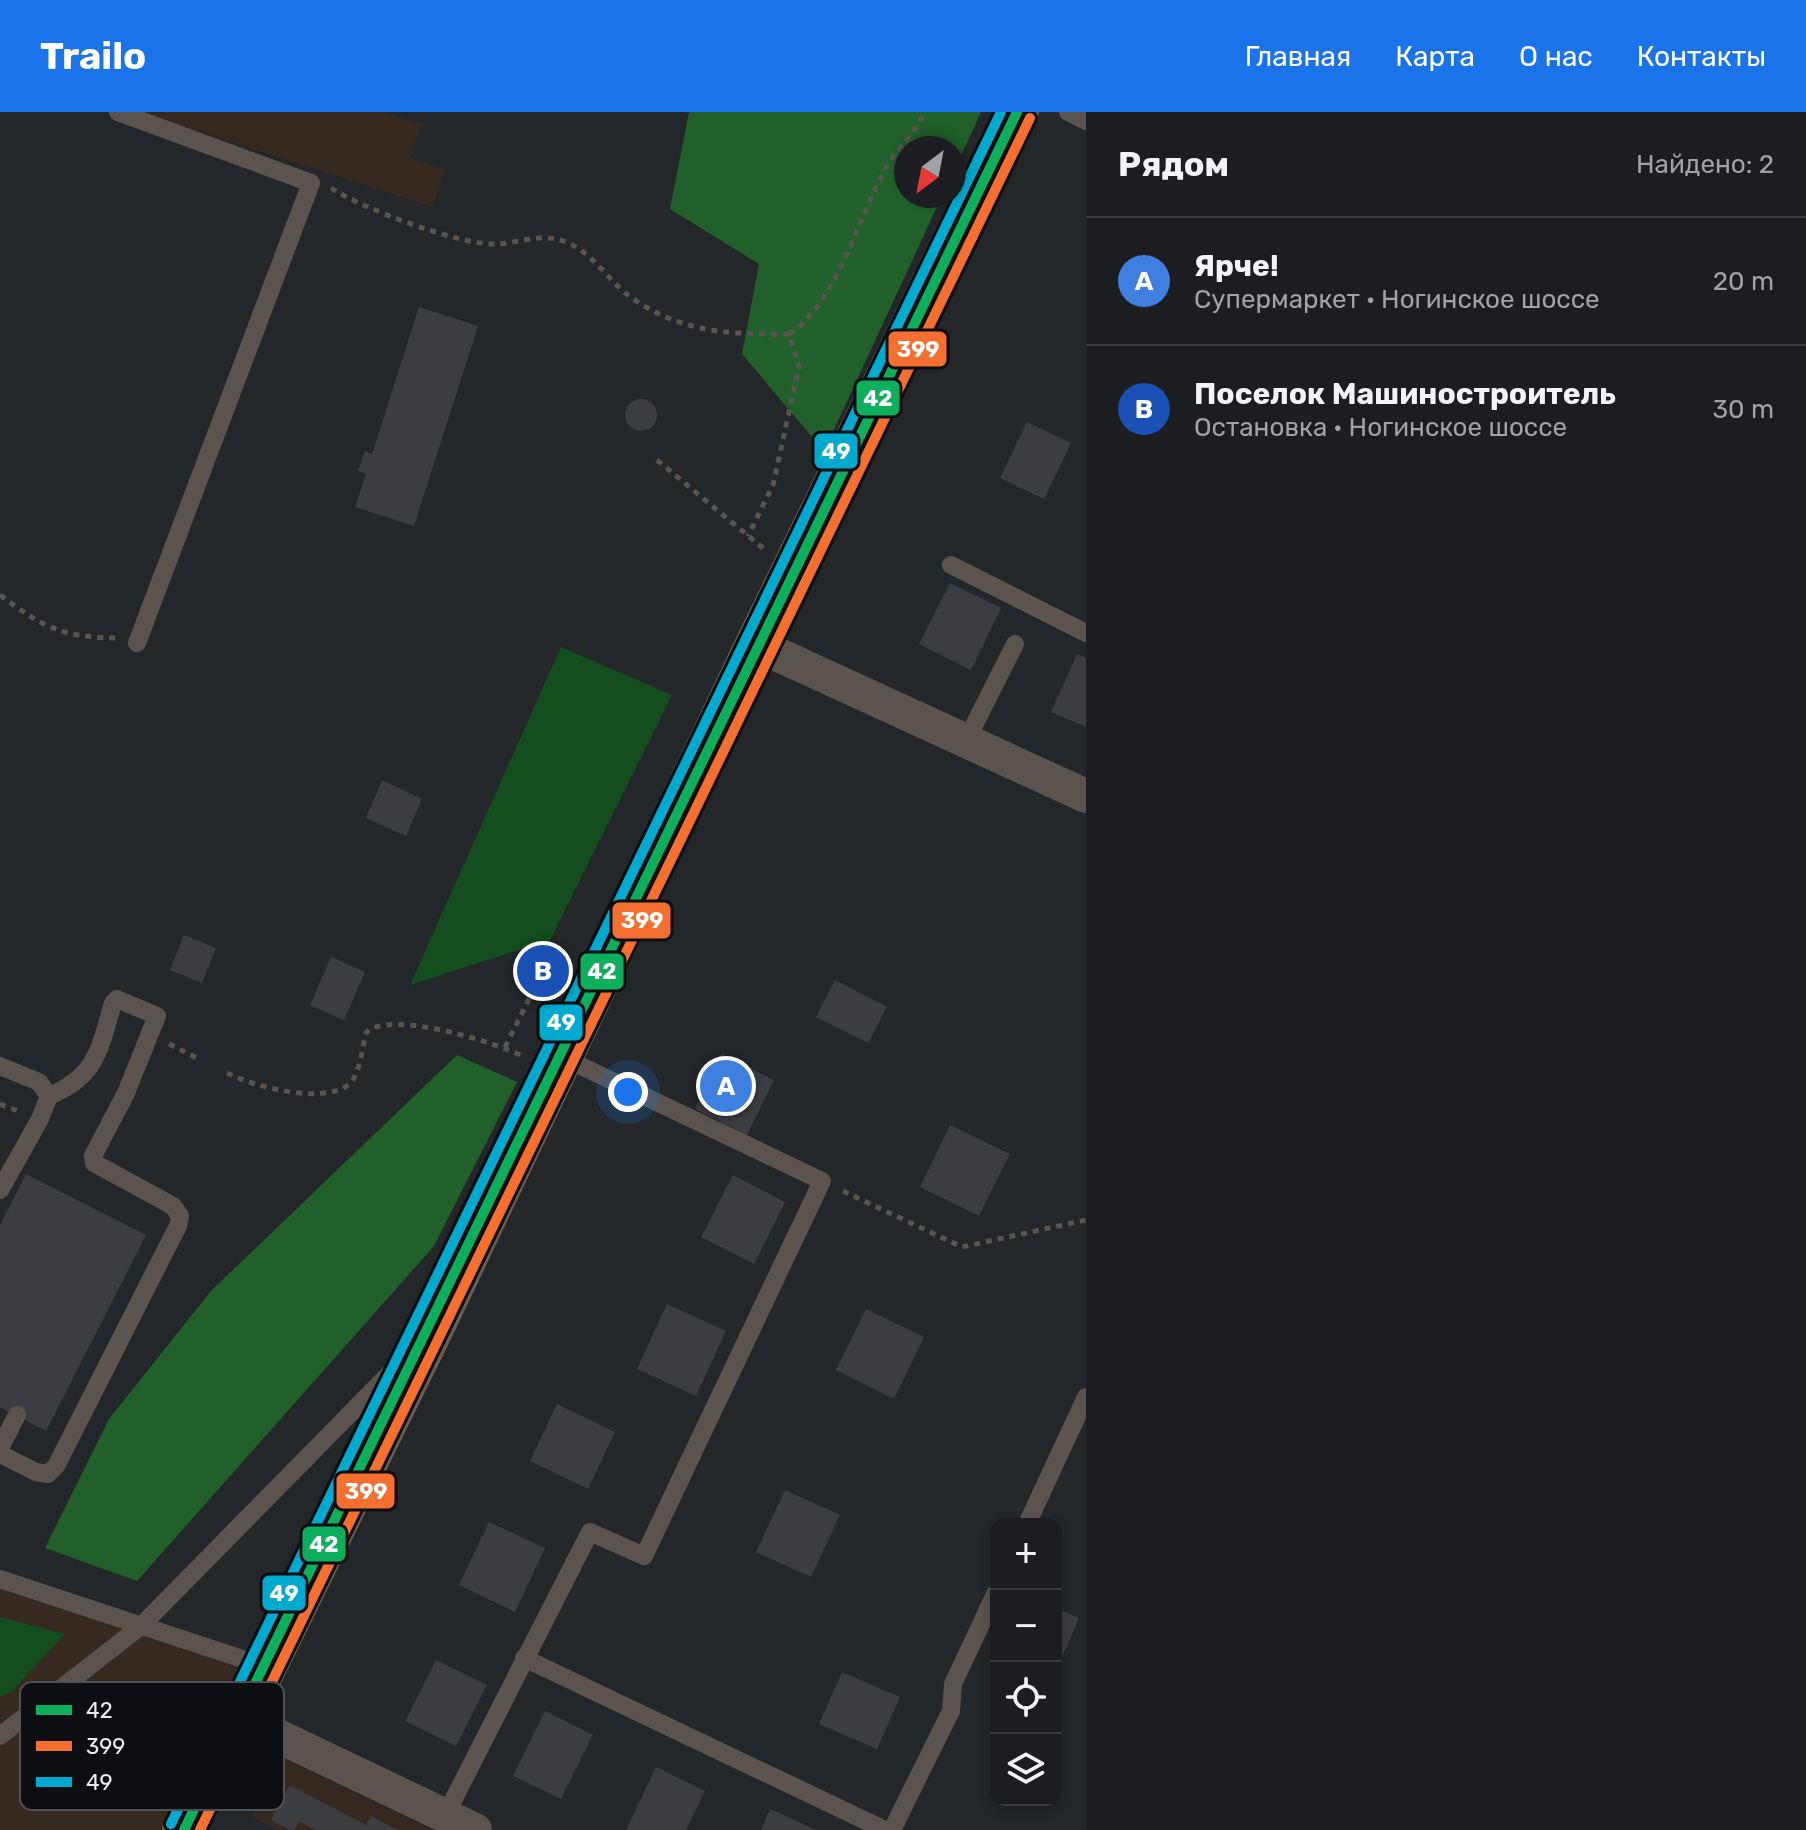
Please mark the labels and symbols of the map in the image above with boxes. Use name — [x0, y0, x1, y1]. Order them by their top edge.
north arrow — [894, 136, 966, 208]
line badge: 399 — [887, 330, 948, 368]
text: 399 — [897, 336, 939, 363]
line badge: 42 — [855, 379, 901, 417]
text: 42 — [863, 385, 893, 412]
line badge: 49 — [813, 432, 859, 470]
text: 49 — [821, 438, 851, 465]
line badge: 399 — [611, 901, 672, 940]
text: 399 — [621, 907, 663, 934]
pin: B — [517, 941, 569, 1001]
line badge: 42 — [579, 952, 625, 991]
text: 42 — [587, 958, 617, 985]
line badge: 49 — [538, 1003, 584, 1042]
text: 49 — [546, 1009, 576, 1036]
pin: A — [700, 1056, 752, 1116]
your location — [608, 1072, 648, 1112]
line badge: 399 — [335, 1472, 396, 1510]
text: 399 — [345, 1478, 387, 1505]
line badge: 42 — [301, 1525, 347, 1563]
text: 42 — [309, 1531, 339, 1558]
line badge: 49 — [261, 1574, 307, 1612]
text: 49 — [269, 1580, 299, 1607]
legend — [20, 1682, 284, 1810]
text: 42 — [86, 1697, 113, 1724]
text: 399 — [86, 1733, 125, 1760]
text: 49 — [86, 1769, 113, 1796]

